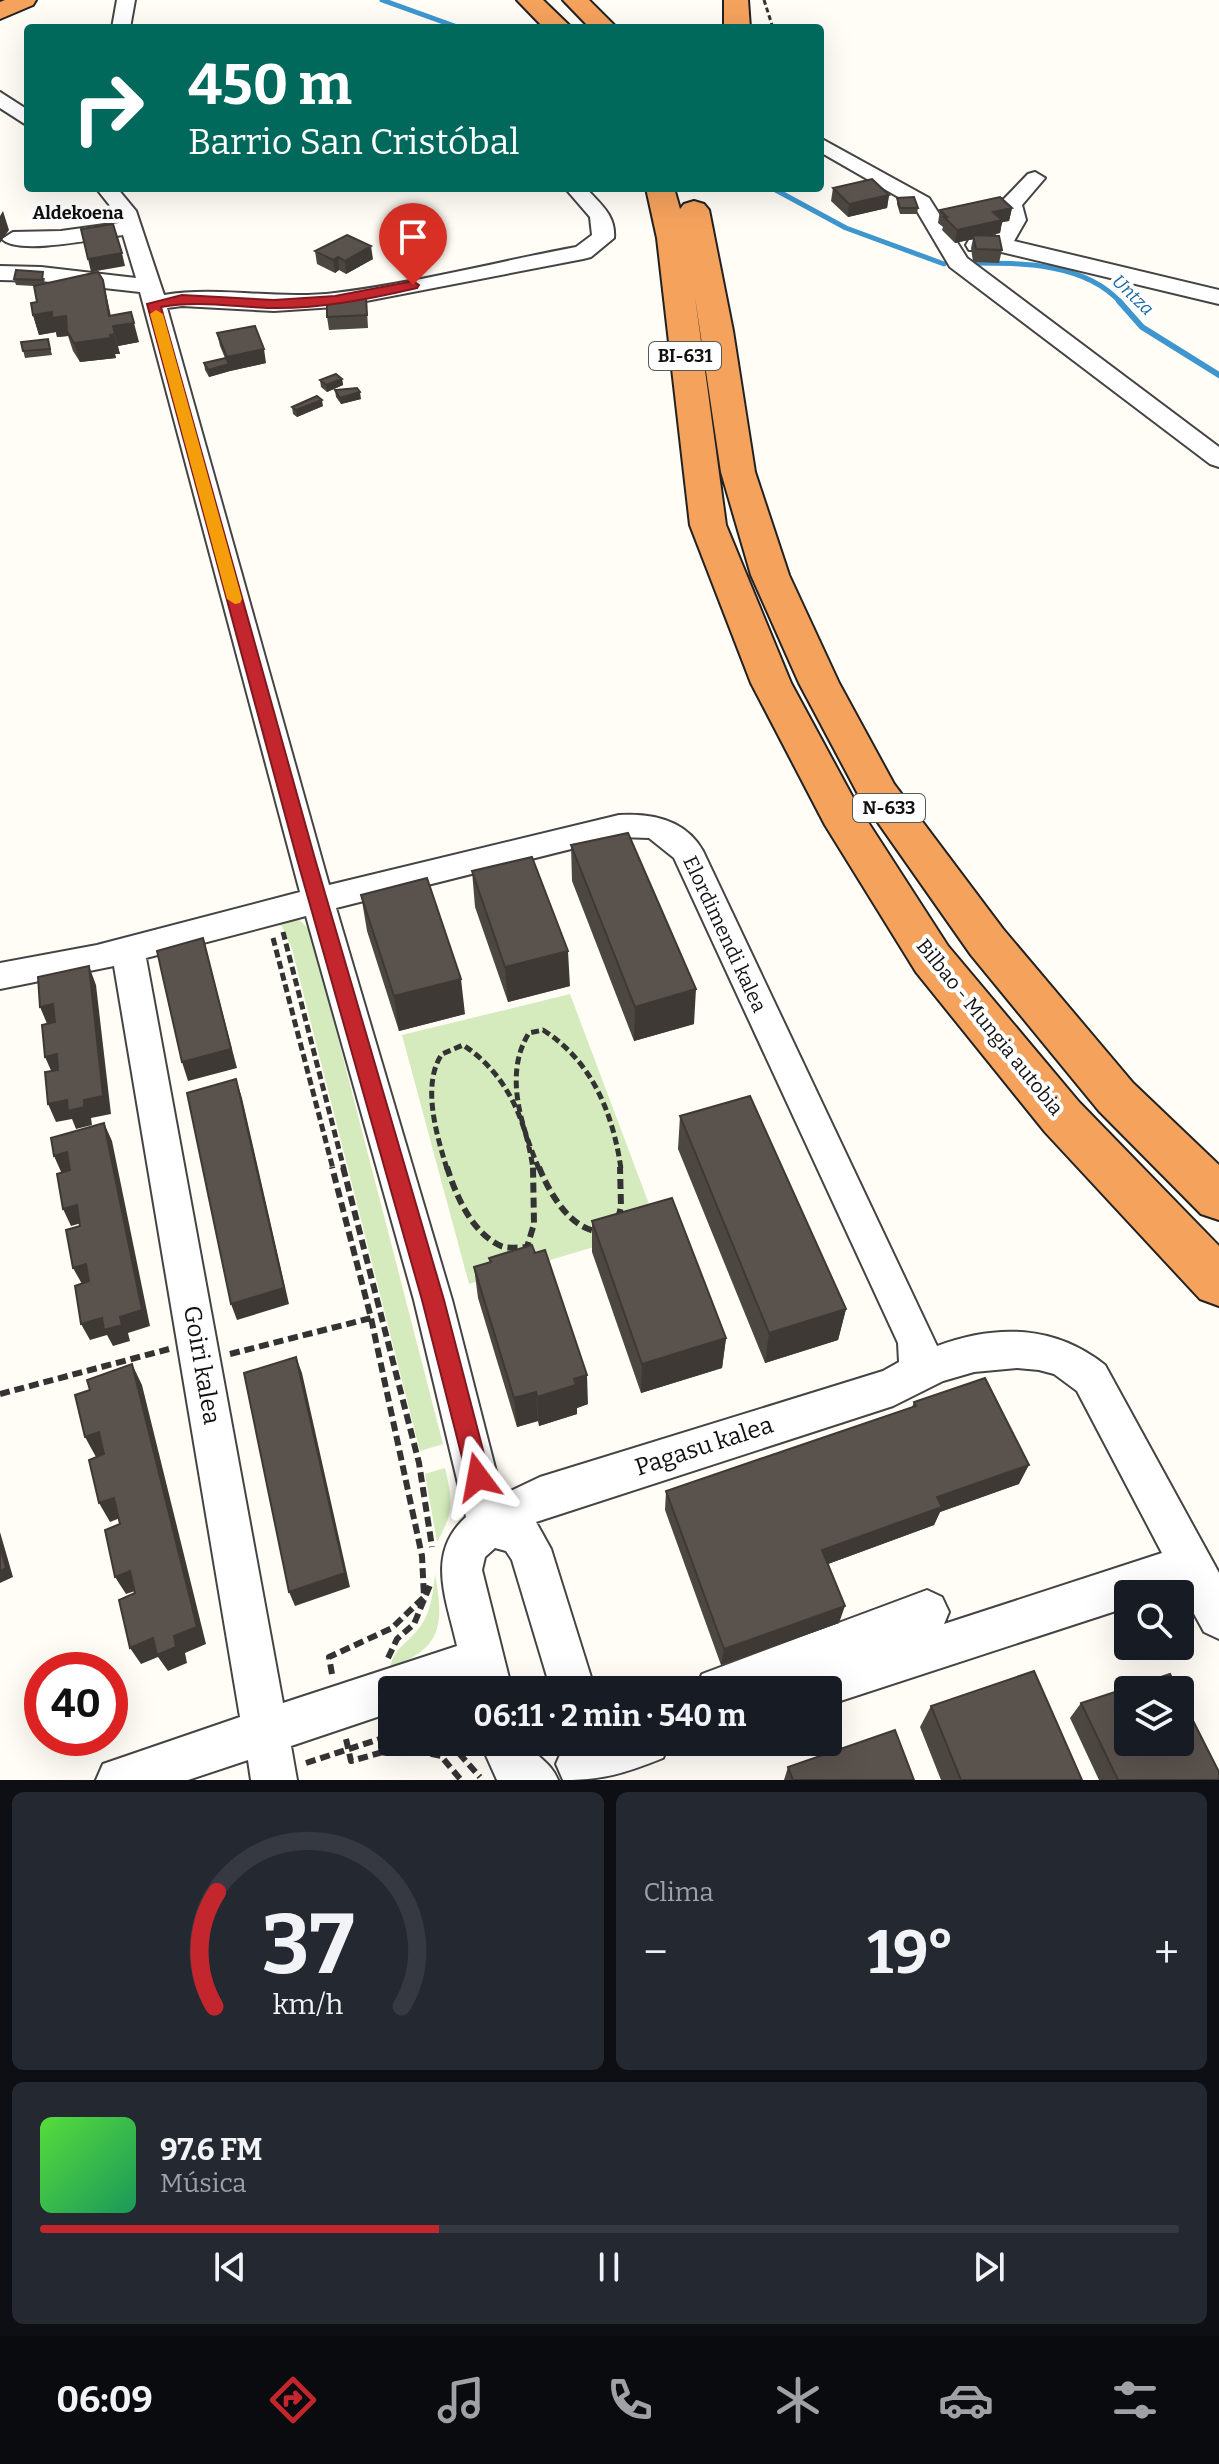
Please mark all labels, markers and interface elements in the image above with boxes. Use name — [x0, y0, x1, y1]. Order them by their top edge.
text: 450 m — [188, 52, 352, 119]
icon: right — [56, 56, 160, 160]
text: Barrio San Cristóbal — [188, 120, 520, 164]
district label: Aldekoena — [32, 202, 124, 224]
pin — [379, 203, 447, 285]
icon: arrive — [391, 215, 435, 259]
water label: Untza — [1108, 270, 1158, 320]
road number: BI-631 — [649, 342, 721, 370]
road number: N-633 — [853, 794, 925, 822]
street label: Elordimendi kalea — [678, 852, 772, 1016]
street label: Bilbao - Mungia autobia — [911, 934, 1069, 1120]
street label: Goiri kalea — [178, 1303, 226, 1427]
street label: Pagasu kalea — [631, 1411, 777, 1481]
position arrow — [436, 1435, 520, 1519]
map controls — [1114, 1580, 1194, 1756]
button: search — [1114, 1580, 1194, 1660]
speed limit sign: 40 — [24, 1652, 128, 1756]
button: layers — [1114, 1676, 1194, 1756]
text: 06:11 · 2 min · 540 m — [474, 1698, 746, 1734]
text: Clima — [644, 1877, 714, 1908]
text: 37 — [261, 1895, 354, 1995]
text: 19° — [867, 1917, 954, 1989]
text: − — [644, 1926, 668, 1979]
text: + — [1154, 1926, 1179, 1979]
text: km/h — [272, 1987, 343, 2022]
text: 97.6 FM — [160, 2132, 262, 2168]
text: Música — [160, 2168, 247, 2199]
icon: previous — [208, 2245, 252, 2289]
icon: pause — [587, 2245, 631, 2289]
icon: next — [967, 2245, 1011, 2289]
icon: directions — [265, 2372, 321, 2428]
icon: music — [433, 2372, 489, 2428]
icon: phone — [602, 2372, 658, 2428]
icon: climate — [770, 2372, 826, 2428]
icon: car — [938, 2372, 994, 2428]
icon: filters — [1107, 2372, 1163, 2428]
text: 06:09 — [56, 2378, 153, 2422]

